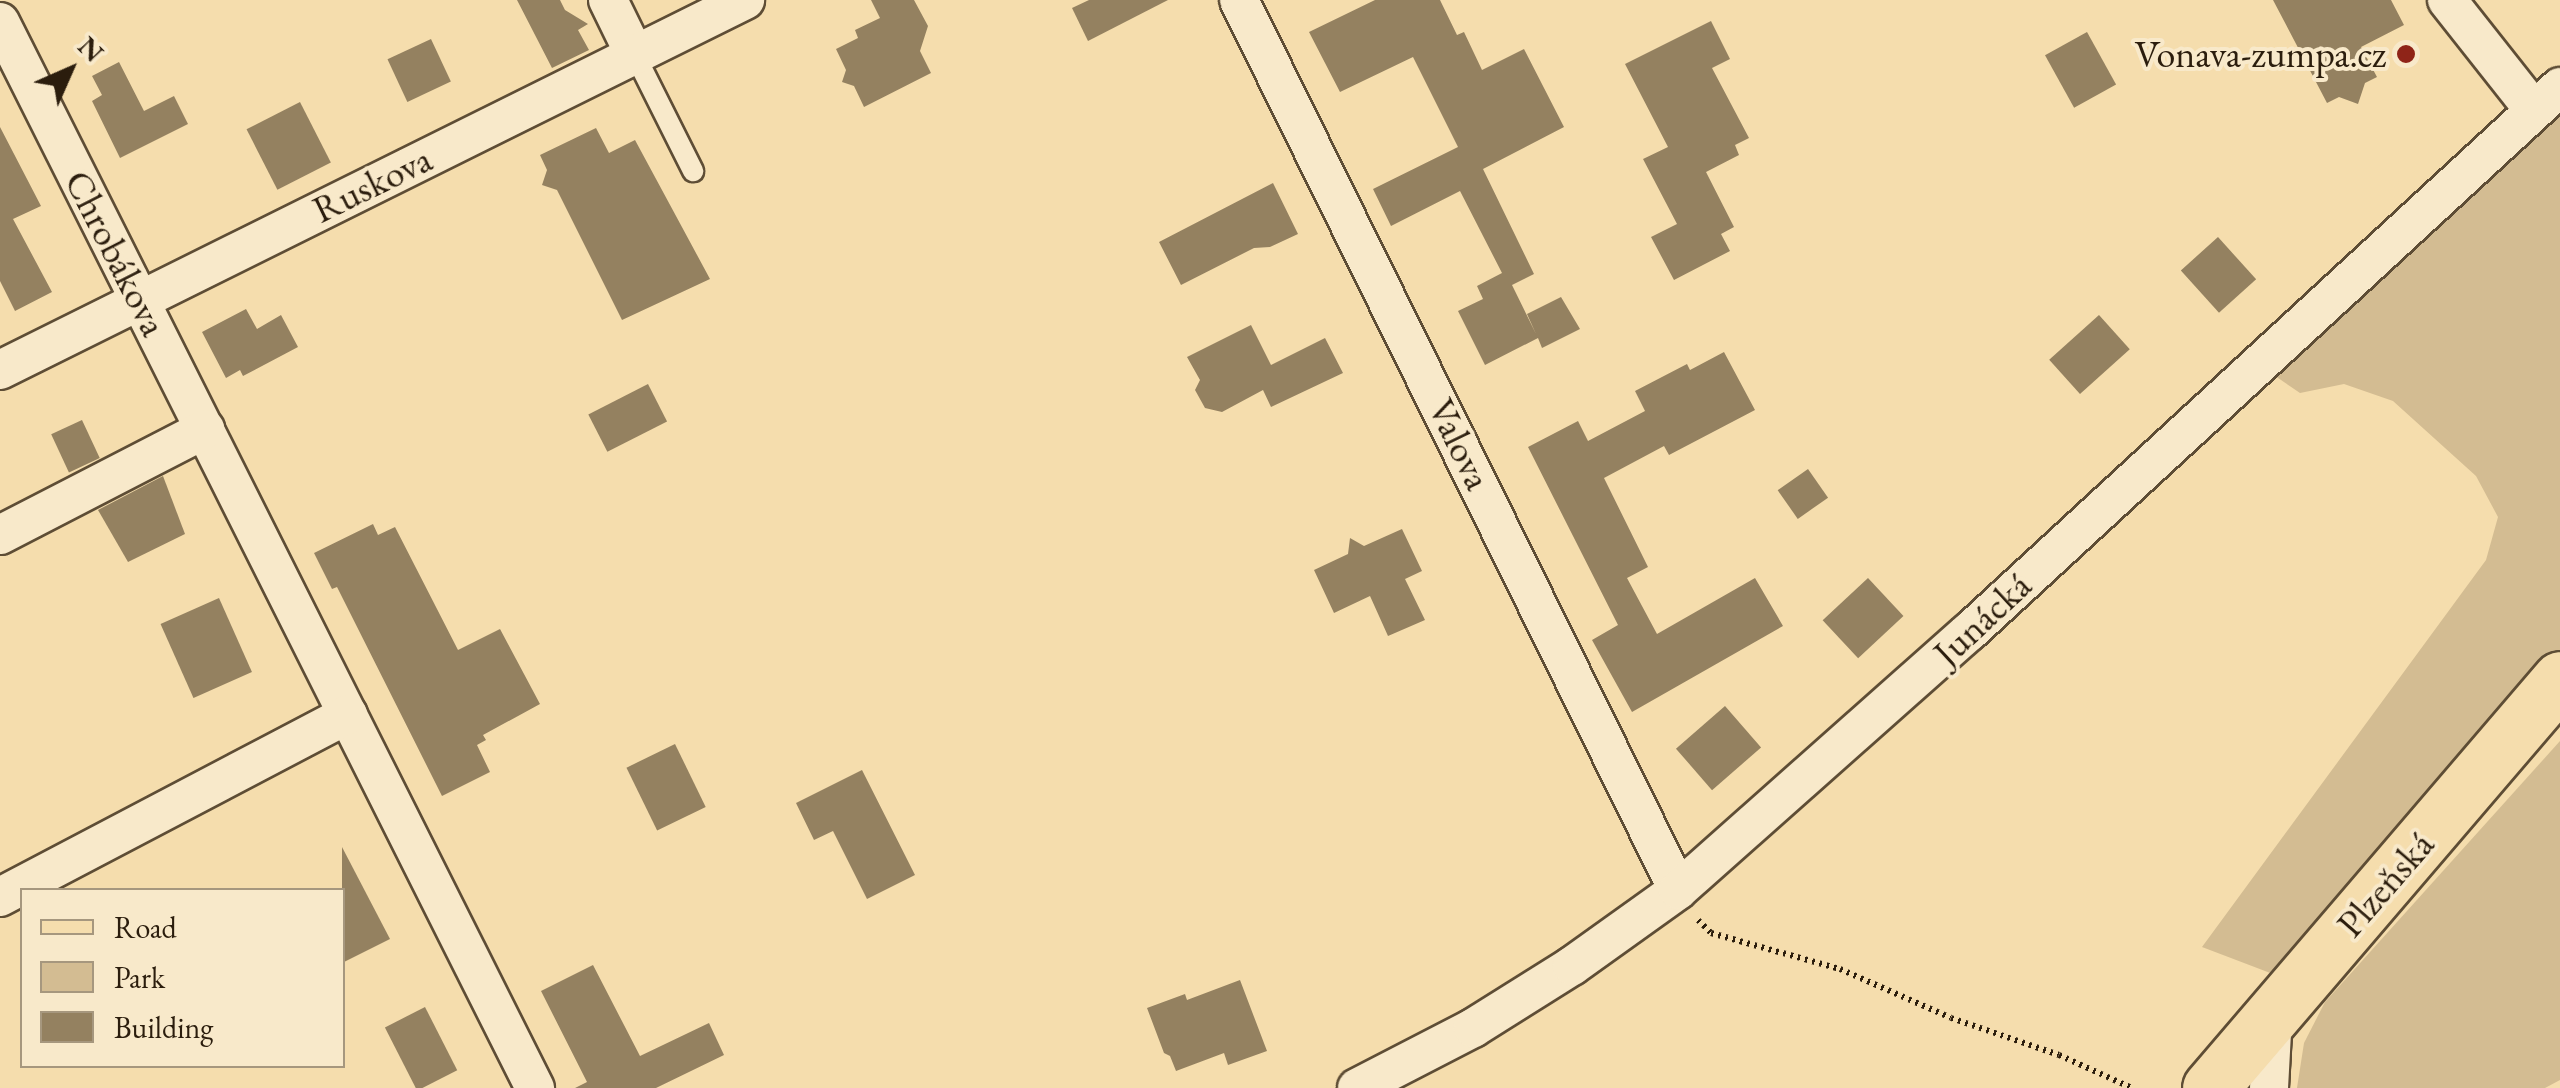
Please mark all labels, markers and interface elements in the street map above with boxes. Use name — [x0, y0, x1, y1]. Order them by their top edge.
north arrow — [20, 20, 120, 120]
text: N — [70, 28, 112, 70]
place label: Vonava-zumpa.cz — [2135, 31, 2386, 77]
marker: Vonava-zumpa.cz — [2395, 43, 2417, 65]
street label: Ruskova — [305, 136, 439, 232]
street label: Chrobákova — [55, 163, 177, 343]
street label: Valova — [1419, 391, 1501, 497]
street label: Junácká — [1924, 563, 2040, 675]
street label: Plzeňská — [2327, 822, 2443, 946]
legend — [20, 888, 345, 1068]
text: Road — [114, 908, 177, 947]
text: Park — [114, 958, 165, 997]
text: Building — [114, 1008, 213, 1047]

